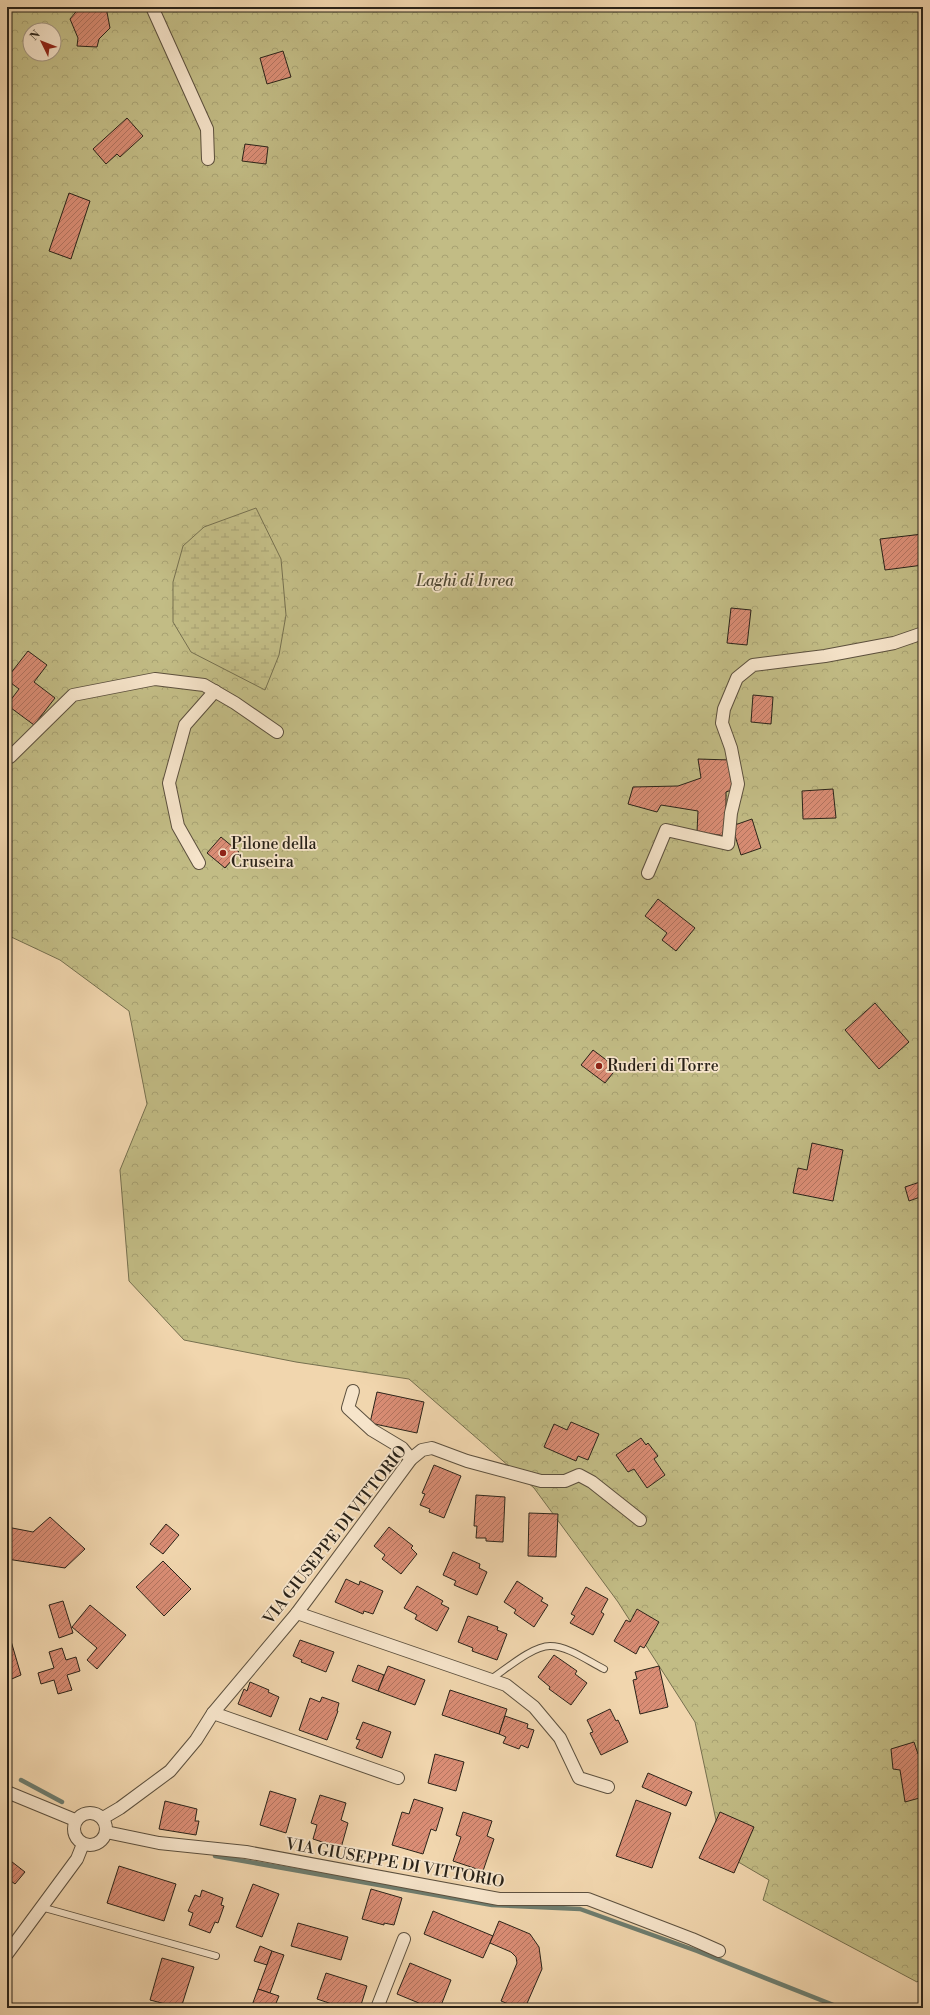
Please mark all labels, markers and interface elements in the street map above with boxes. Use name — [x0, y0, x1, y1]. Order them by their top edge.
north arrow — [22, 22, 62, 62]
text: N — [27, 28, 44, 44]
park label: Laghi di Ivrea — [415, 571, 514, 591]
place label: Pilone della Cruseira — [231, 834, 318, 872]
marker: Pilone della Cruseira — [218, 848, 228, 858]
place label: Ruderi di Torre — [607, 1056, 719, 1076]
marker: Ruderi di Torre — [594, 1061, 604, 1071]
street label: VIA GIUSEPPE DI VITTORIO — [258, 1441, 411, 1629]
street label: VIA GIUSEPPE DI VITTORIO — [283, 1834, 506, 1892]

